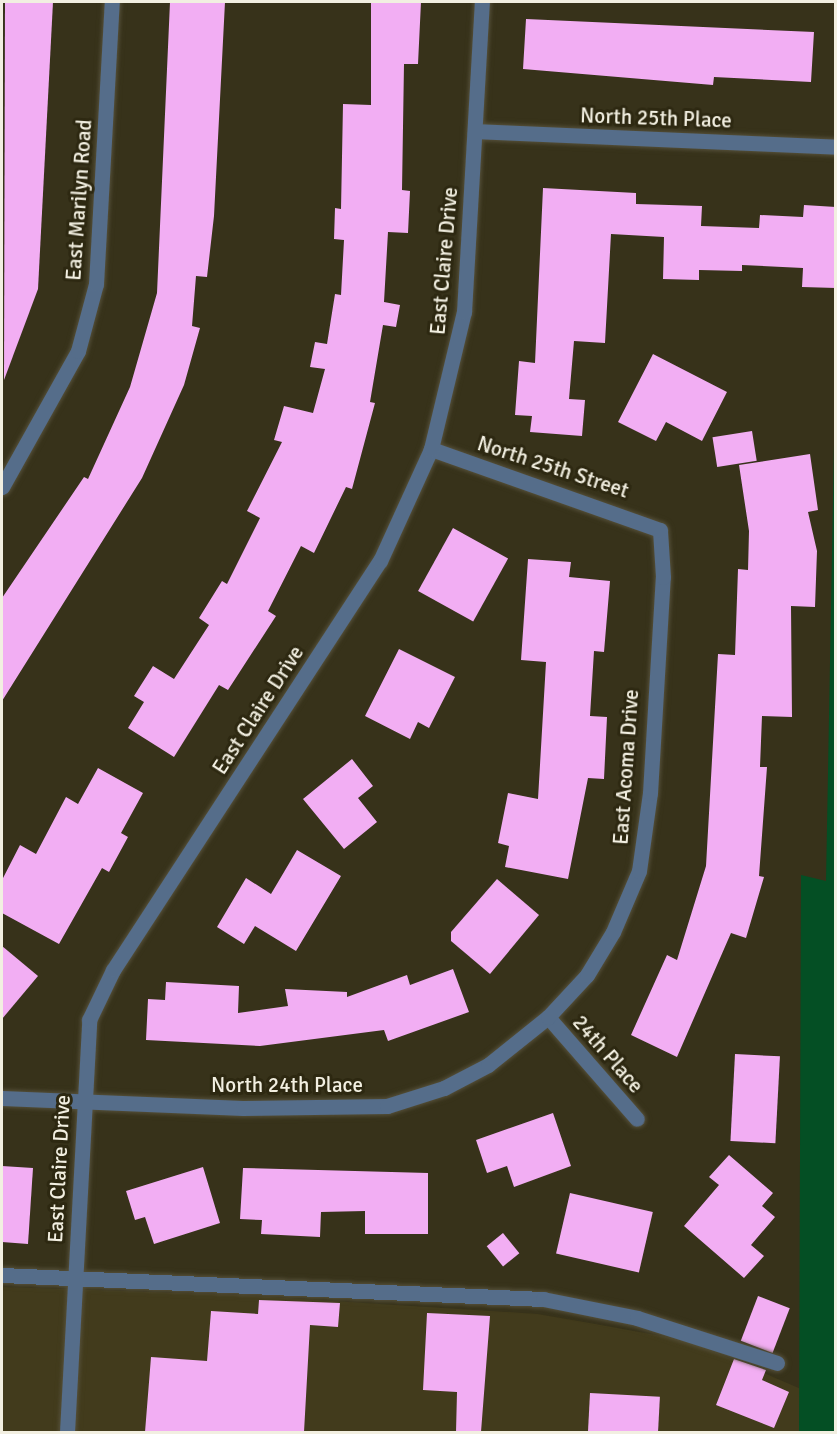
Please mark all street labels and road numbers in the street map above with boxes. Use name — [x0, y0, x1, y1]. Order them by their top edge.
street label: North 25th Place — [580, 103, 732, 133]
street label: East Marilyn Road — [61, 118, 97, 282]
street label: East Claire Drive — [425, 186, 463, 336]
street label: North 25th Street — [474, 431, 632, 503]
street label: East Claire Drive — [207, 641, 309, 779]
street label: East Acoma Drive — [608, 688, 644, 846]
street label: 24th Place — [567, 1010, 649, 1098]
street label: North 24th Place — [211, 1072, 363, 1098]
street label: East Claire Drive — [43, 1094, 75, 1244]

